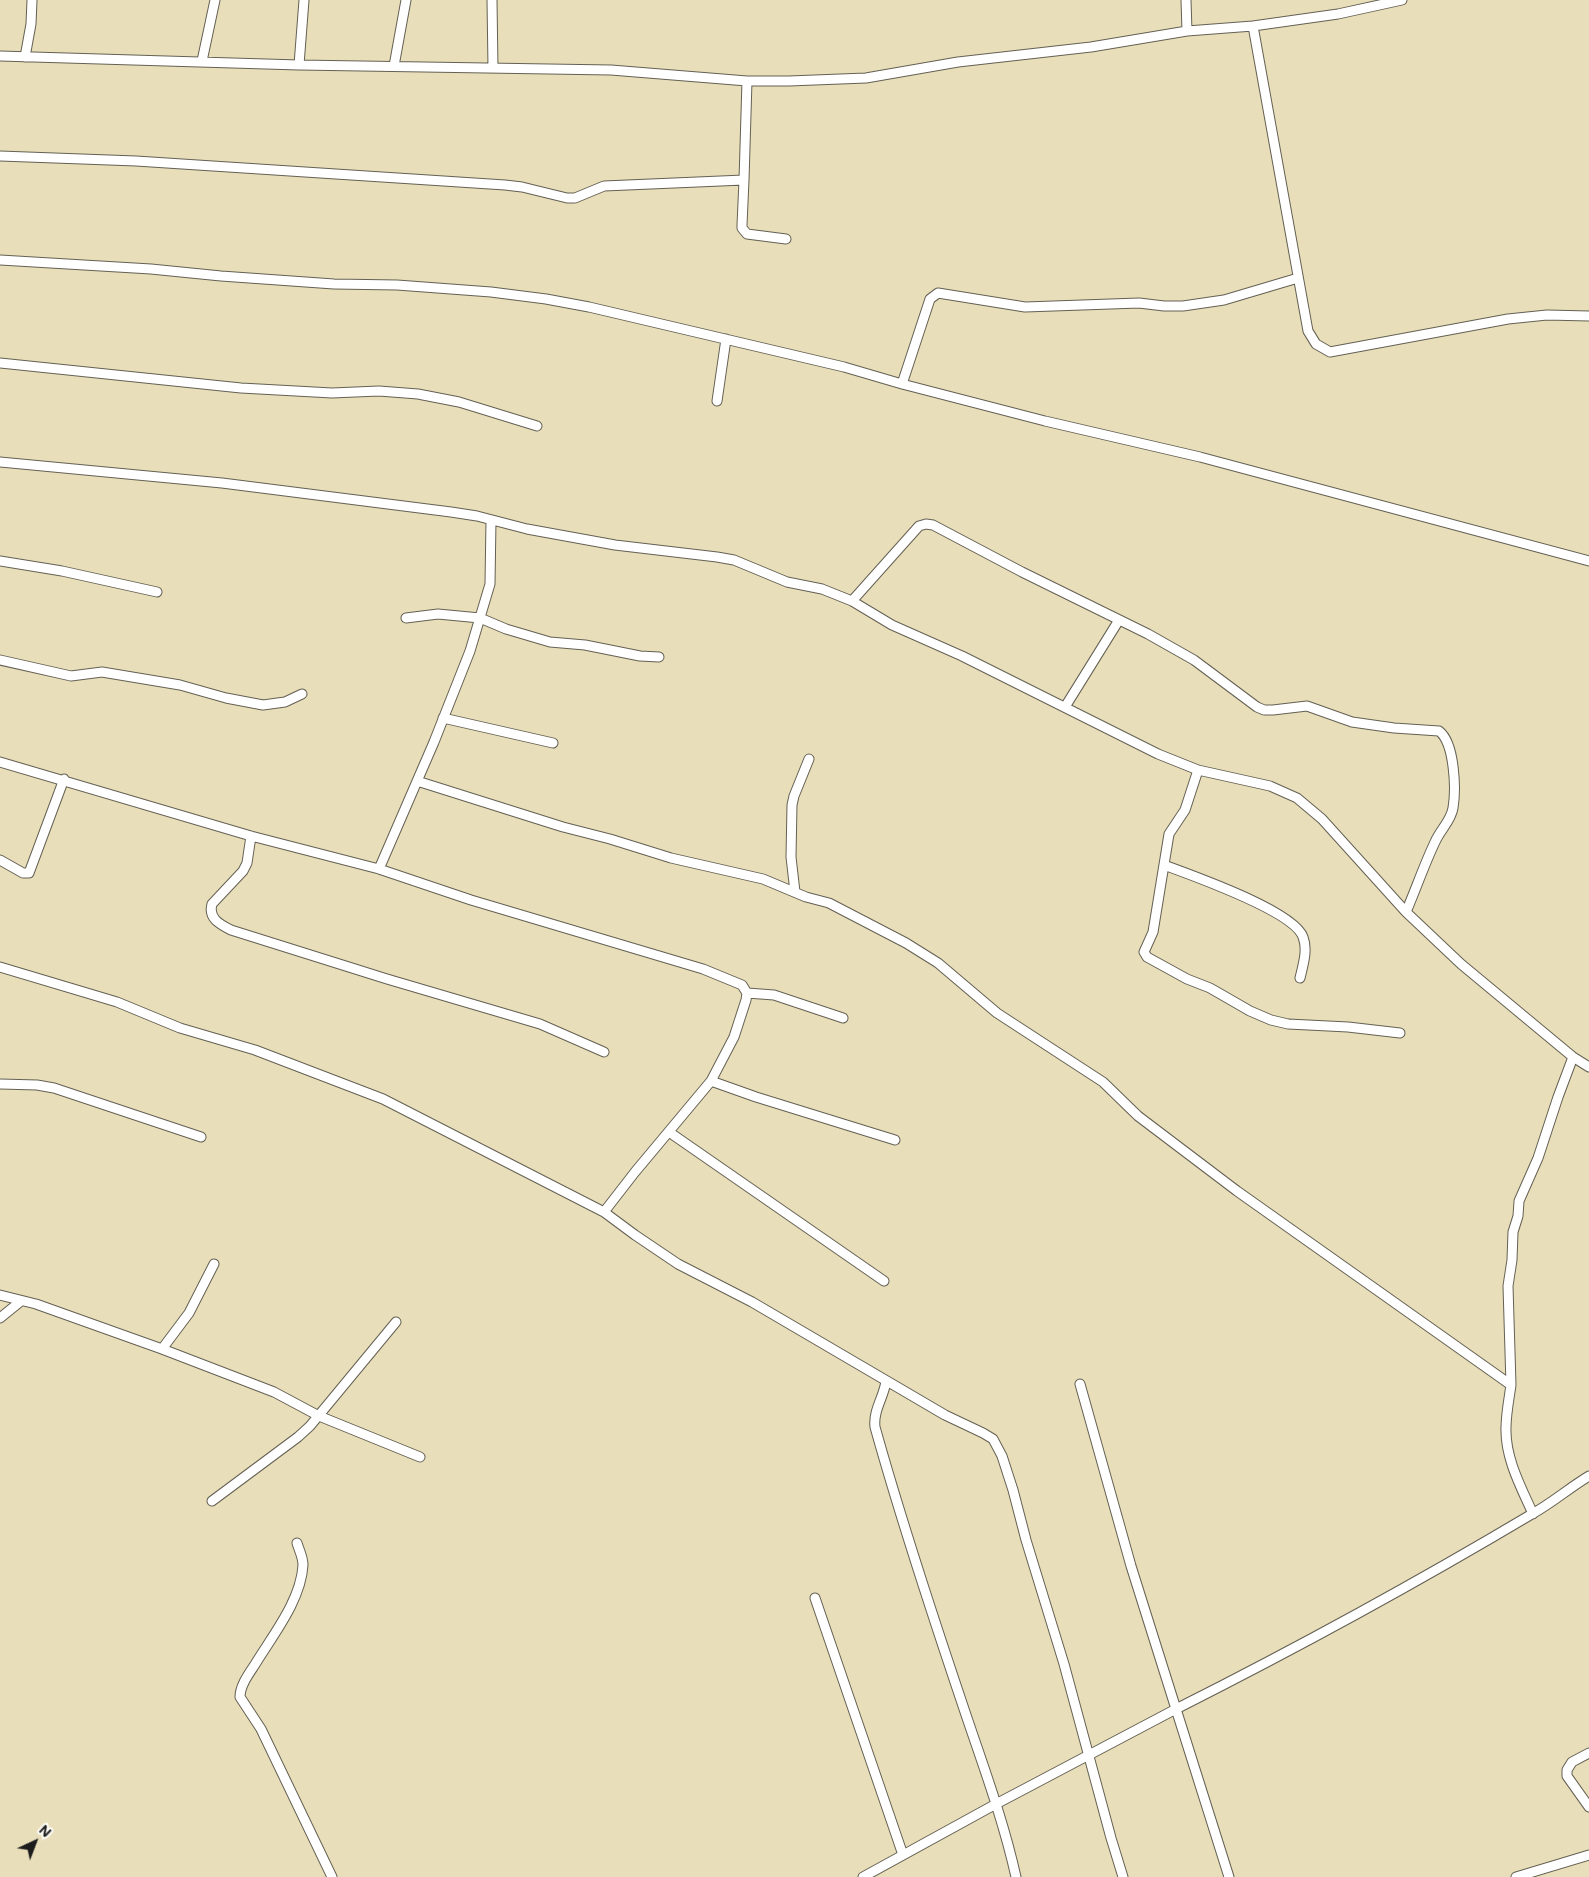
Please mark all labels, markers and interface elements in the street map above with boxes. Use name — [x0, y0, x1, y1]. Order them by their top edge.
north arrow — [10, 1817, 60, 1867]
text: N — [35, 1820, 56, 1841]

